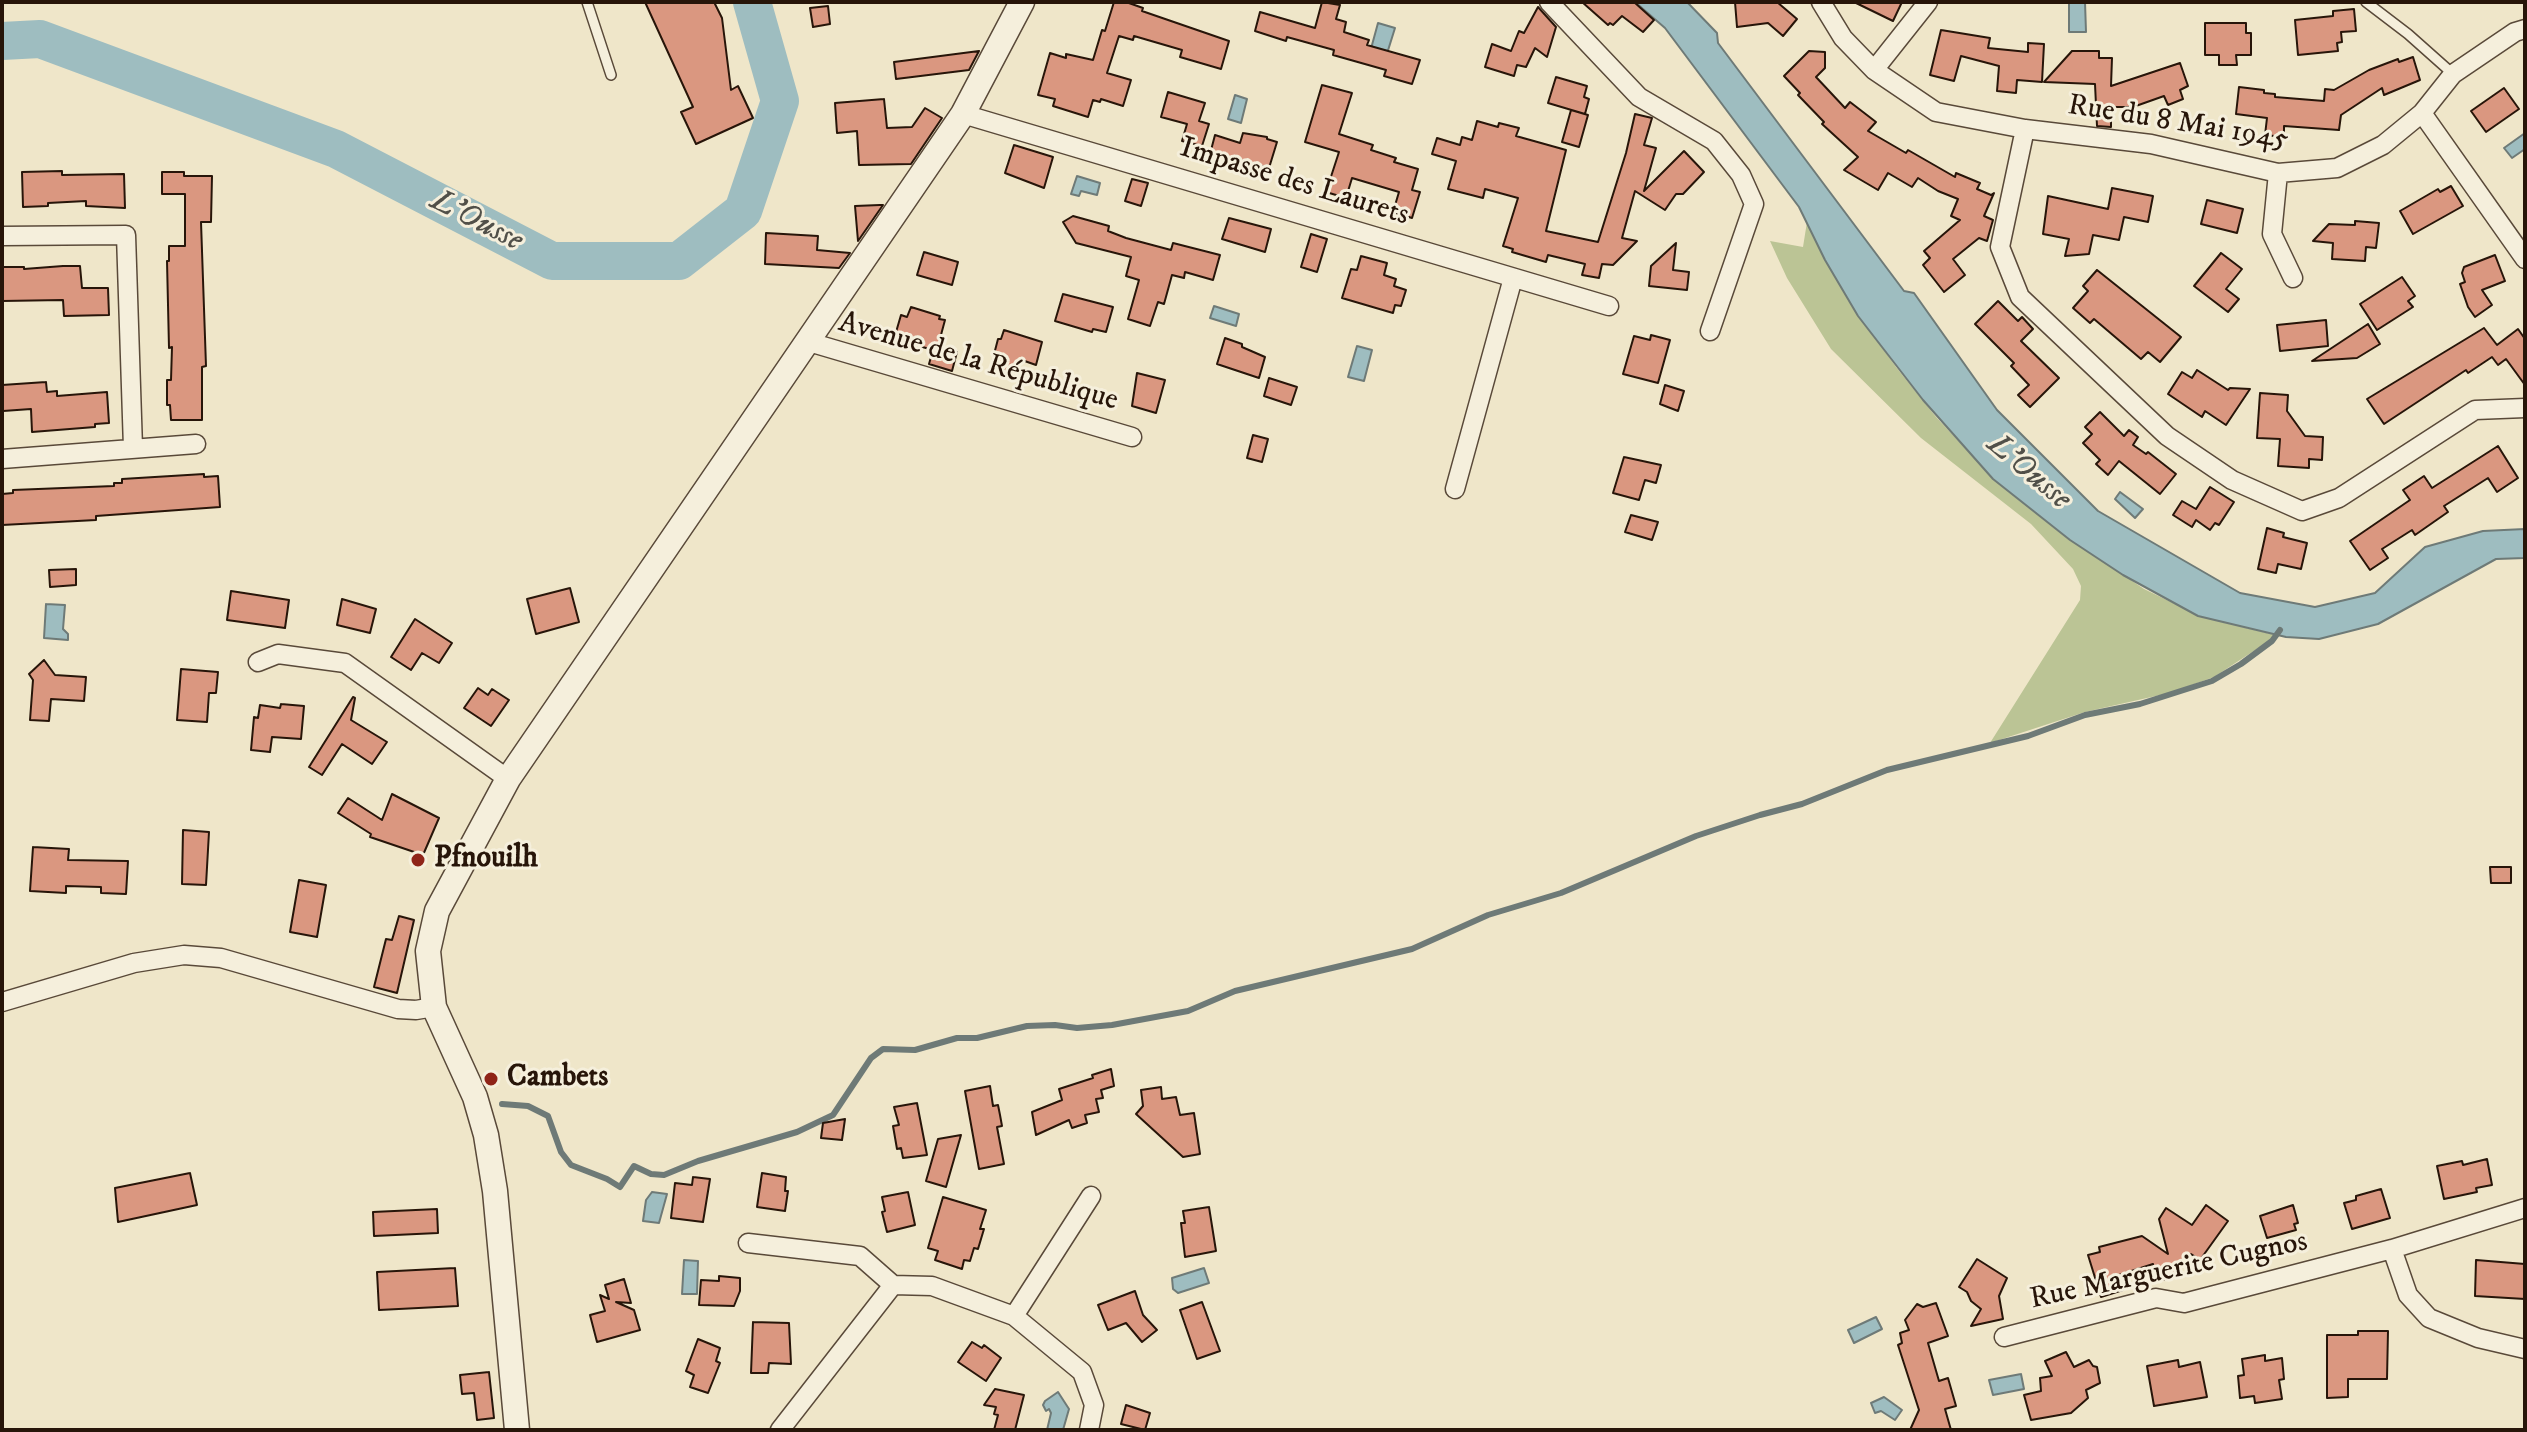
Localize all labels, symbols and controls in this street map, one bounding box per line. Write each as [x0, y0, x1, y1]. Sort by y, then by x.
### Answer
street label: Rue du 8 Mai 1945 [2065, 89, 2291, 159]
street label: Impasse des Laurets [1175, 131, 1413, 235]
water label: L'Ousse [424, 183, 528, 261]
street label: Avenue de la République [834, 306, 1122, 420]
water label: L'Ousse [1978, 427, 2078, 519]
place label: Pfnouilh [434, 842, 538, 878]
marker: Pfnouilh [409, 851, 427, 869]
place label: Cambets [507, 1061, 608, 1097]
marker: Cambets [482, 1070, 500, 1088]
street label: Rue Marguerite Cugnos [2027, 1225, 2311, 1319]

